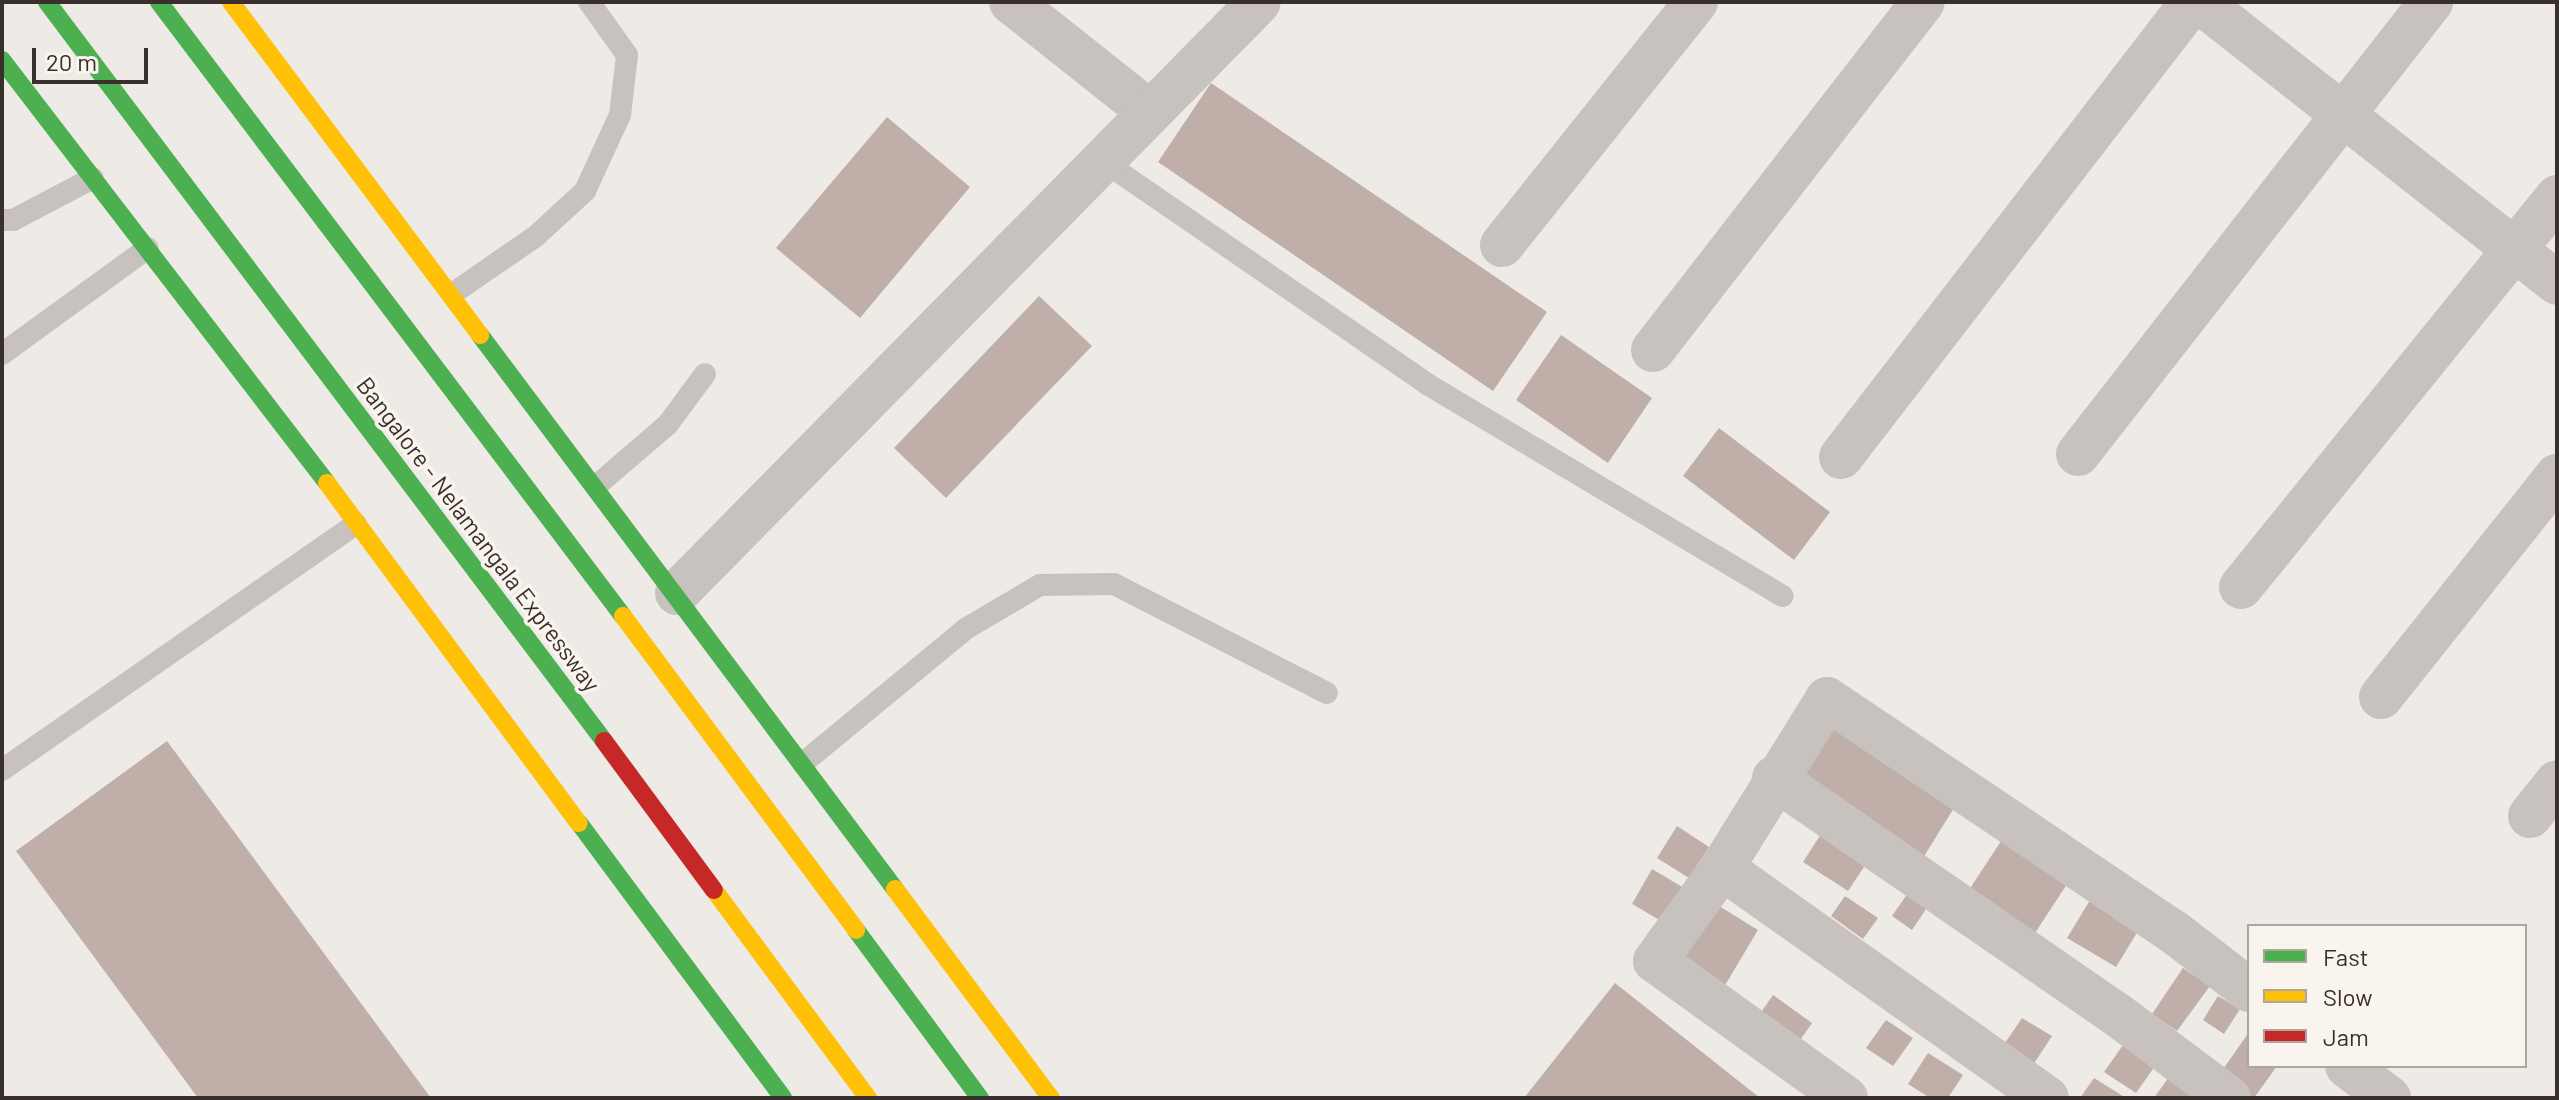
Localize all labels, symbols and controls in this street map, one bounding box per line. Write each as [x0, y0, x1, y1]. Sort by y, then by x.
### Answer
scale bar [36, 32, 152, 82]
text: 20 m [46, 47, 97, 76]
street label: Bangalore - Nelamangala Expressway [351, 371, 607, 697]
legend [2247, 924, 2527, 1068]
text: Fast [2323, 942, 2368, 971]
text: Slow [2323, 982, 2372, 1011]
text: Jam [2323, 1022, 2369, 1051]

